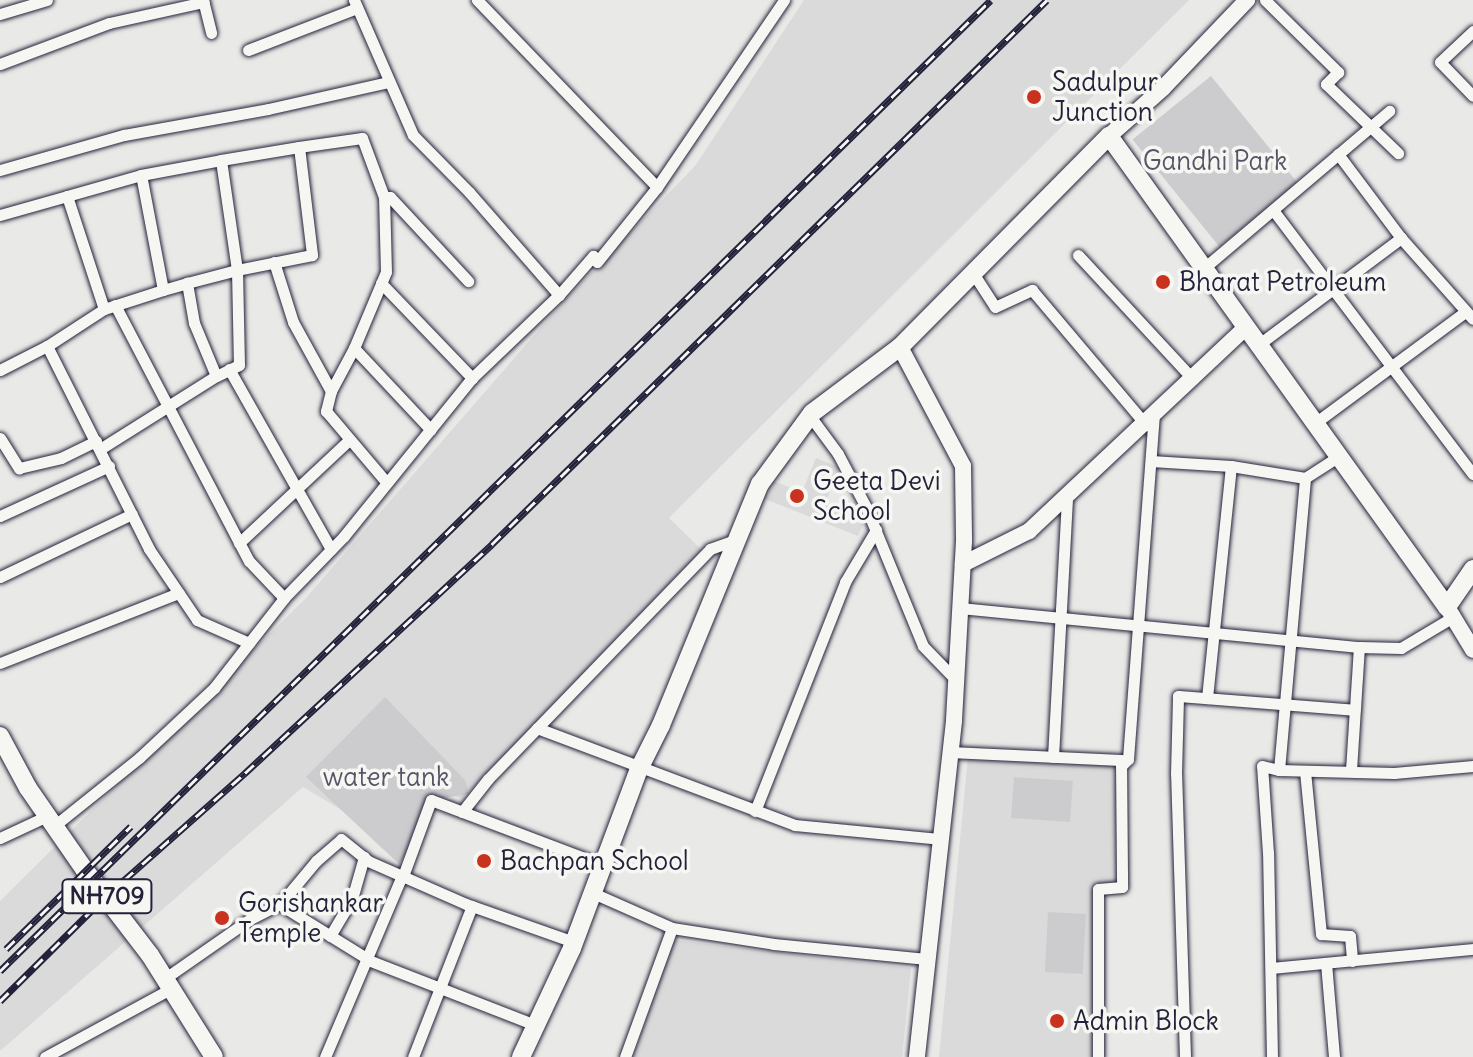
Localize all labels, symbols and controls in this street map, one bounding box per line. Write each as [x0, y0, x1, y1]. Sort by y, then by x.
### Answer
place label: Sadulpur Junction [1052, 66, 1158, 128]
marker: Sadulpur Junction [1023, 86, 1045, 108]
park label: Gandhi Park [1143, 145, 1287, 177]
place label: Bharat Petroleum [1179, 266, 1386, 298]
marker: Bharat Petroleum [1154, 273, 1172, 291]
place label: Geeta Devi School [813, 465, 940, 526]
marker: Geeta Devi School [788, 487, 806, 505]
park label: water tank [323, 761, 449, 793]
place label: Bachpan School [500, 845, 689, 877]
marker: Bachpan School [475, 852, 493, 870]
road number: NH709 [61, 876, 153, 916]
place label: Gorishankar Temple [238, 887, 383, 948]
marker: Gorishankar Temple [213, 909, 231, 927]
place label: Admin Block [1073, 1005, 1219, 1037]
marker: Admin Block [1048, 1012, 1066, 1030]

